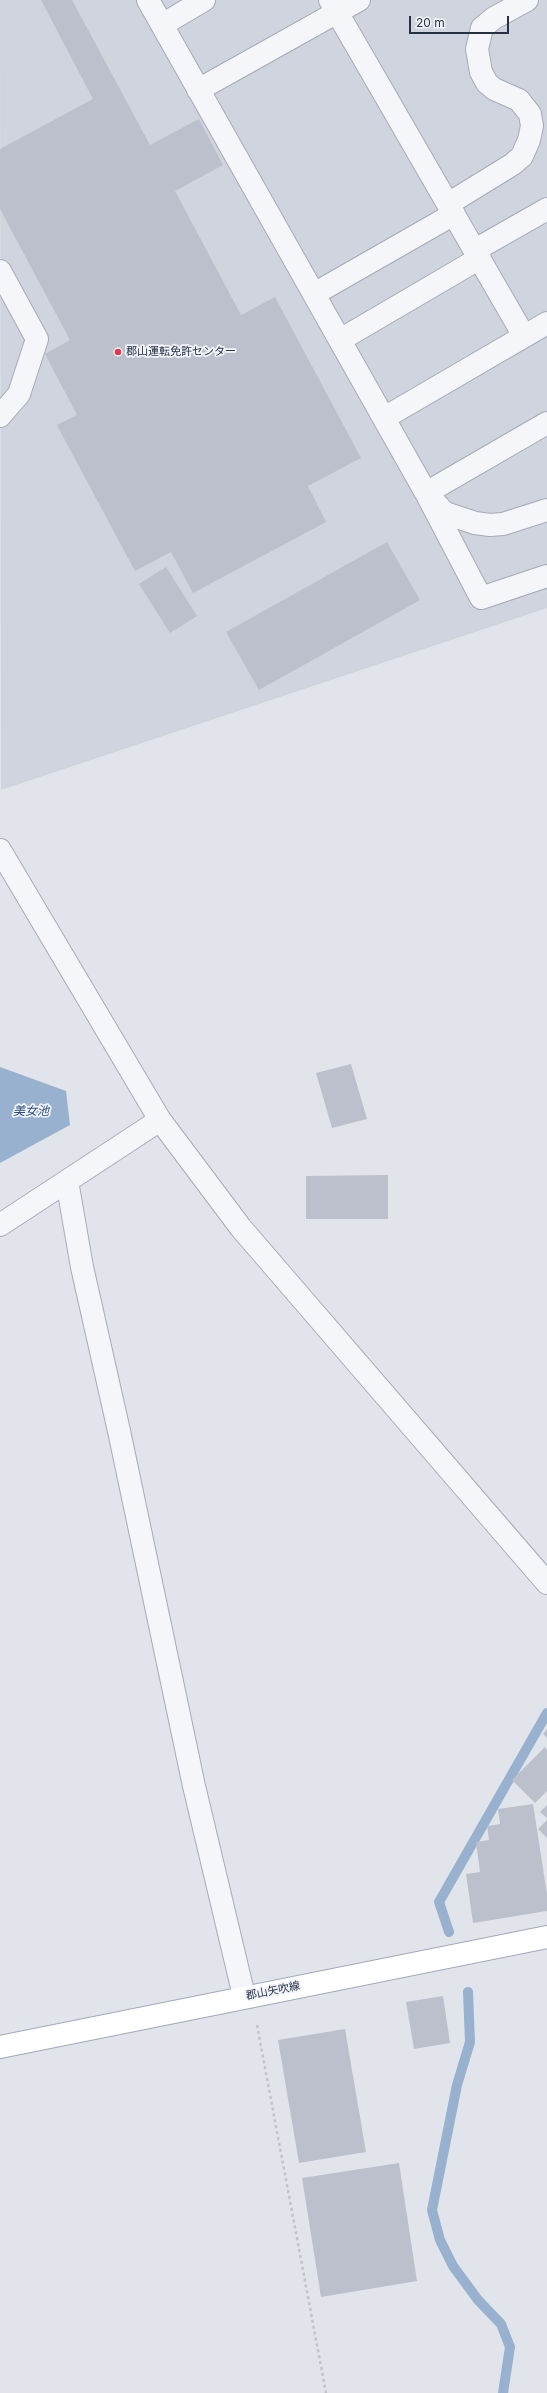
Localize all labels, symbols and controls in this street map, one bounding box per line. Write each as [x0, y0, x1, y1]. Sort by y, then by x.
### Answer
scale bar [411, 8, 511, 34]
text: 20 m [416, 15, 445, 30]
place label: 郡山運転免許センター [126, 345, 236, 359]
marker: 郡山運転免許センター [113, 347, 123, 357]
water label: 美女池 [13, 1104, 49, 1118]
street label: 郡山矢吹線 [245, 1979, 301, 2003]

